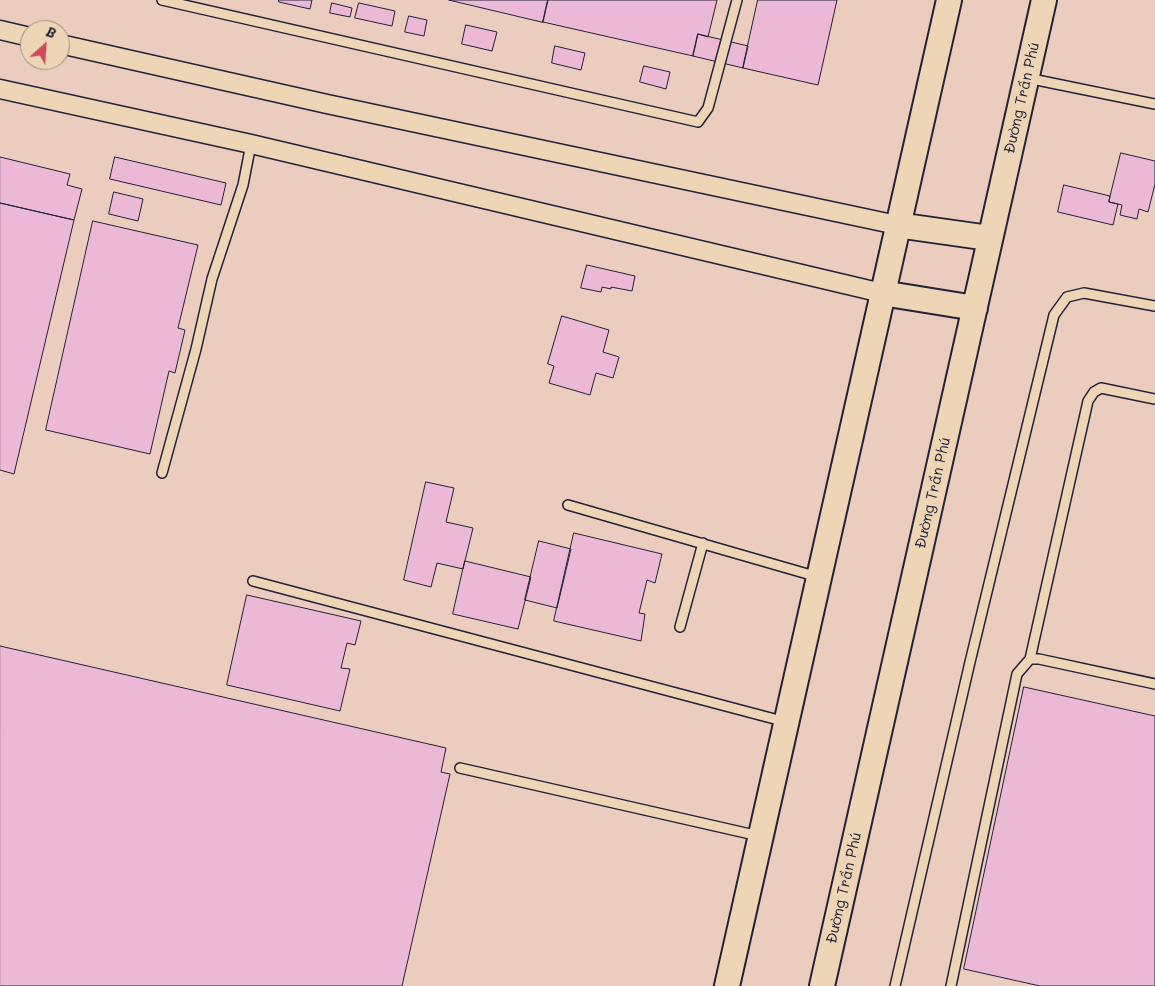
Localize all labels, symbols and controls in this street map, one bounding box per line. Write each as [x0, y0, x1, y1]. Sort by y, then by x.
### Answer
north arrow [20, 20, 70, 70]
text: B [43, 21, 60, 43]
street label: Đường Trần Phú [1000, 40, 1044, 156]
street label: Đường Trần Phú [911, 435, 955, 551]
street label: Đường Trần Phú [822, 830, 866, 946]

